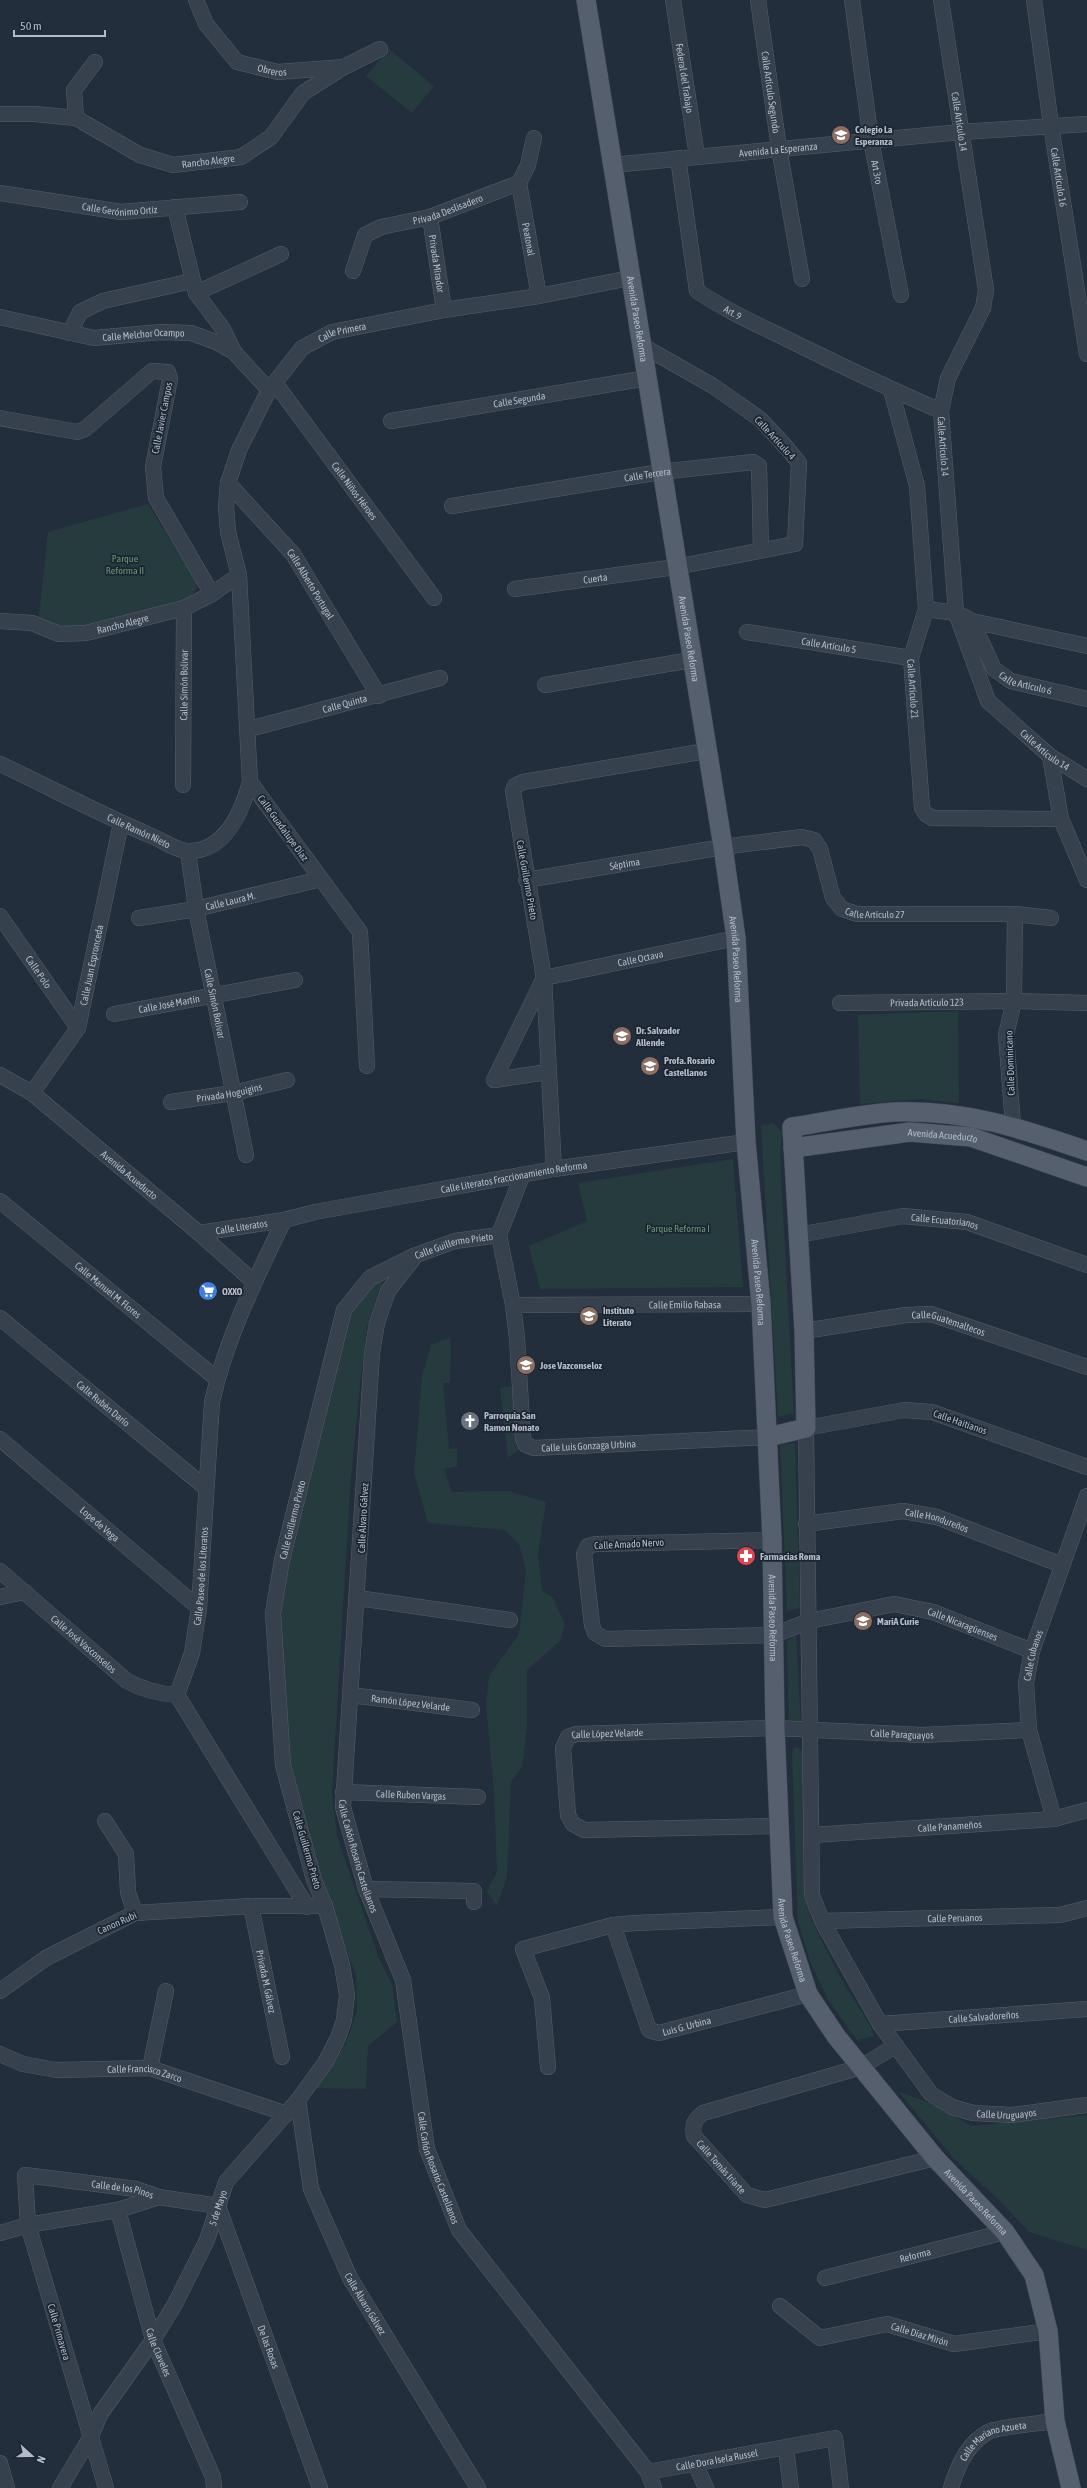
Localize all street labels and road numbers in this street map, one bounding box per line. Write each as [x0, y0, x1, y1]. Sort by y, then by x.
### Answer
street label: Federal del Trabajo [674, 43, 696, 114]
street label: Calle Artículo Segundo [760, 50, 782, 134]
street label: Obreros [256, 62, 287, 78]
street label: Calle Artículo 14 [950, 91, 970, 152]
street label: Avenida La Esperanza [738, 140, 818, 158]
street label: Calle Artículo 16 [1049, 147, 1069, 208]
street label: Rancho Alegre [181, 152, 236, 169]
street label: Art 3ro [869, 159, 885, 185]
street label: Privada Deslisadero [412, 192, 484, 226]
street label: Calle Gerónimo Ortiz [81, 200, 158, 218]
street label: Peatonal [521, 222, 537, 257]
street label: Privada Mirador [427, 234, 447, 294]
street label: Avenida Paseo Reforma [625, 275, 650, 363]
street label: Art. 9 [722, 303, 744, 322]
street label: Calle Primera [316, 320, 367, 344]
street label: Calle Melchor Ocampo [102, 326, 185, 343]
street label: Calle Javier Campos [150, 381, 174, 455]
street label: Calle Segunda [492, 390, 546, 409]
street label: Calle Artículo 4 [752, 414, 798, 462]
street label: Calle Artículo 14 [936, 416, 951, 477]
street label: Calle Niños Héroes [330, 460, 380, 522]
street label: Calle Tercera [623, 465, 672, 483]
street label: Calle Alberto Portugal [285, 546, 337, 621]
street label: Cuerta [582, 571, 608, 585]
street label: Avenida Paseo Reforma [677, 595, 702, 683]
street label: Rancho Alegre [96, 612, 150, 636]
street label: Calle Artículo 5 [801, 635, 857, 655]
street label: Calle Simón Bolivar [178, 648, 189, 721]
street label: Calle Artículo 21 [906, 659, 921, 719]
street label: Calle Artículo 6 [997, 669, 1053, 696]
street label: Calle Quinta [321, 692, 368, 715]
street label: Calle Artículo 14 [1018, 727, 1072, 773]
street label: Calle Guadalupe Díaz [255, 793, 311, 863]
street label: Calle Ramón Nieto [106, 811, 173, 850]
street label: Calle Guillermo Prieto [515, 839, 539, 921]
street label: Séptima [609, 855, 641, 871]
street label: Calle Laura M. [204, 889, 257, 912]
street label: Calle Artículo 27 [844, 905, 905, 920]
street label: Avenida Paseo Reforma [727, 915, 745, 1003]
street label: Calle Juan Espronceda [77, 923, 105, 1006]
street label: Calle Octava [617, 948, 664, 968]
street label: Calle Polo [24, 953, 54, 990]
street label: Calle Simón Bolivar [203, 968, 228, 1040]
street label: Calle José Martín [138, 993, 201, 1015]
street label: Privada Artículo 123 [890, 996, 964, 1008]
street label: Calle Dominicano [1003, 1030, 1017, 1096]
street label: Privada Hoguigins [196, 1081, 264, 1104]
street label: Avenida Acueducto [907, 1126, 979, 1145]
street label: Avenida Acueducto [99, 1148, 160, 1202]
street label: Calle Literatos Fraccionamiento Reforma [440, 1159, 588, 1195]
street label: Calle Ecuatorianos [911, 1211, 981, 1231]
street label: Calle Literatos [215, 1217, 269, 1236]
street label: Calle Guillermo Prieto [413, 1230, 494, 1261]
street label: Avenida Paseo Reforma [750, 1239, 768, 1326]
street label: Calle Manuel M. Flores [73, 1259, 144, 1320]
street label: Calle Emilio Rabasa [649, 1299, 722, 1310]
street label: Calle Guatemaltecos [911, 1309, 987, 1338]
street label: Calle Rubén Darío [74, 1378, 132, 1429]
street label: Calle Haitianos [932, 1408, 989, 1436]
street label: Calle Luis Gonzaga Urbina [541, 1438, 637, 1453]
street label: Calle Guillermo Prieto [277, 1479, 307, 1560]
street label: Calle Álvaro Gálvez [356, 1482, 370, 1553]
street label: Lope de Vega [78, 1504, 122, 1544]
street label: Calle Hondureños [904, 1506, 971, 1534]
street label: Calle Paseo de los Literatos [191, 1526, 210, 1626]
street label: Calle Amado Nervo [594, 1537, 665, 1551]
street label: Avenida Paseo Reforma [767, 1574, 779, 1662]
street label: Calle Nicaragüenses [927, 1606, 1000, 1643]
street label: Calle José Vasconselos [49, 1612, 119, 1675]
street label: Calle Cubanos [1021, 1628, 1045, 1682]
street label: Ramón López Velarde [370, 1692, 451, 1713]
street label: Calle López Velarde [570, 1726, 644, 1741]
street label: Calle Paraguayos [870, 1727, 934, 1741]
street label: Calle Ruben Vargas [376, 1788, 447, 1801]
street label: Calle Cañón Rosario Castellanos [337, 1799, 381, 1915]
street label: Calle Guillermo Prieto [291, 1810, 324, 1891]
street label: Calle Panameños [917, 1818, 982, 1833]
street label: Avenida Paseo Reforma [777, 1898, 809, 1984]
street label: Canon Rubi [96, 1909, 138, 1937]
street label: Calle Peruanos [927, 1911, 983, 1924]
street label: Privada M. Gálvez [255, 1949, 278, 2014]
street label: Calle Salvadoreños [948, 2008, 1020, 2025]
street label: Luis G. Urbina [661, 2014, 712, 2037]
street label: Calle Francisco Zarco [107, 2063, 184, 2084]
street label: Calle Uruguayos [976, 2106, 1038, 2121]
street label: Calle Cañón Rosario Castellanos [416, 2111, 462, 2226]
street label: Calle Tomás Iriarte [695, 2137, 749, 2196]
street label: Avenida Paseo Reforma [943, 2166, 1010, 2237]
street label: Calle de los Pinos [91, 2178, 156, 2200]
street label: 5 de Mayo [207, 2188, 229, 2227]
street label: Reforma [898, 2246, 932, 2264]
street label: Calle Álvaro Gálvez [343, 2271, 389, 2337]
street label: Calle Primavera [46, 2302, 72, 2362]
street label: Calle Díaz Mirón [890, 2320, 950, 2348]
street label: De las Rosas [256, 2324, 282, 2370]
street label: Calle Claveles [144, 2327, 174, 2378]
street label: Calle Mariano Azueta [957, 2419, 1027, 2463]
street label: Calle Dora Isela Russel [675, 2447, 759, 2472]

